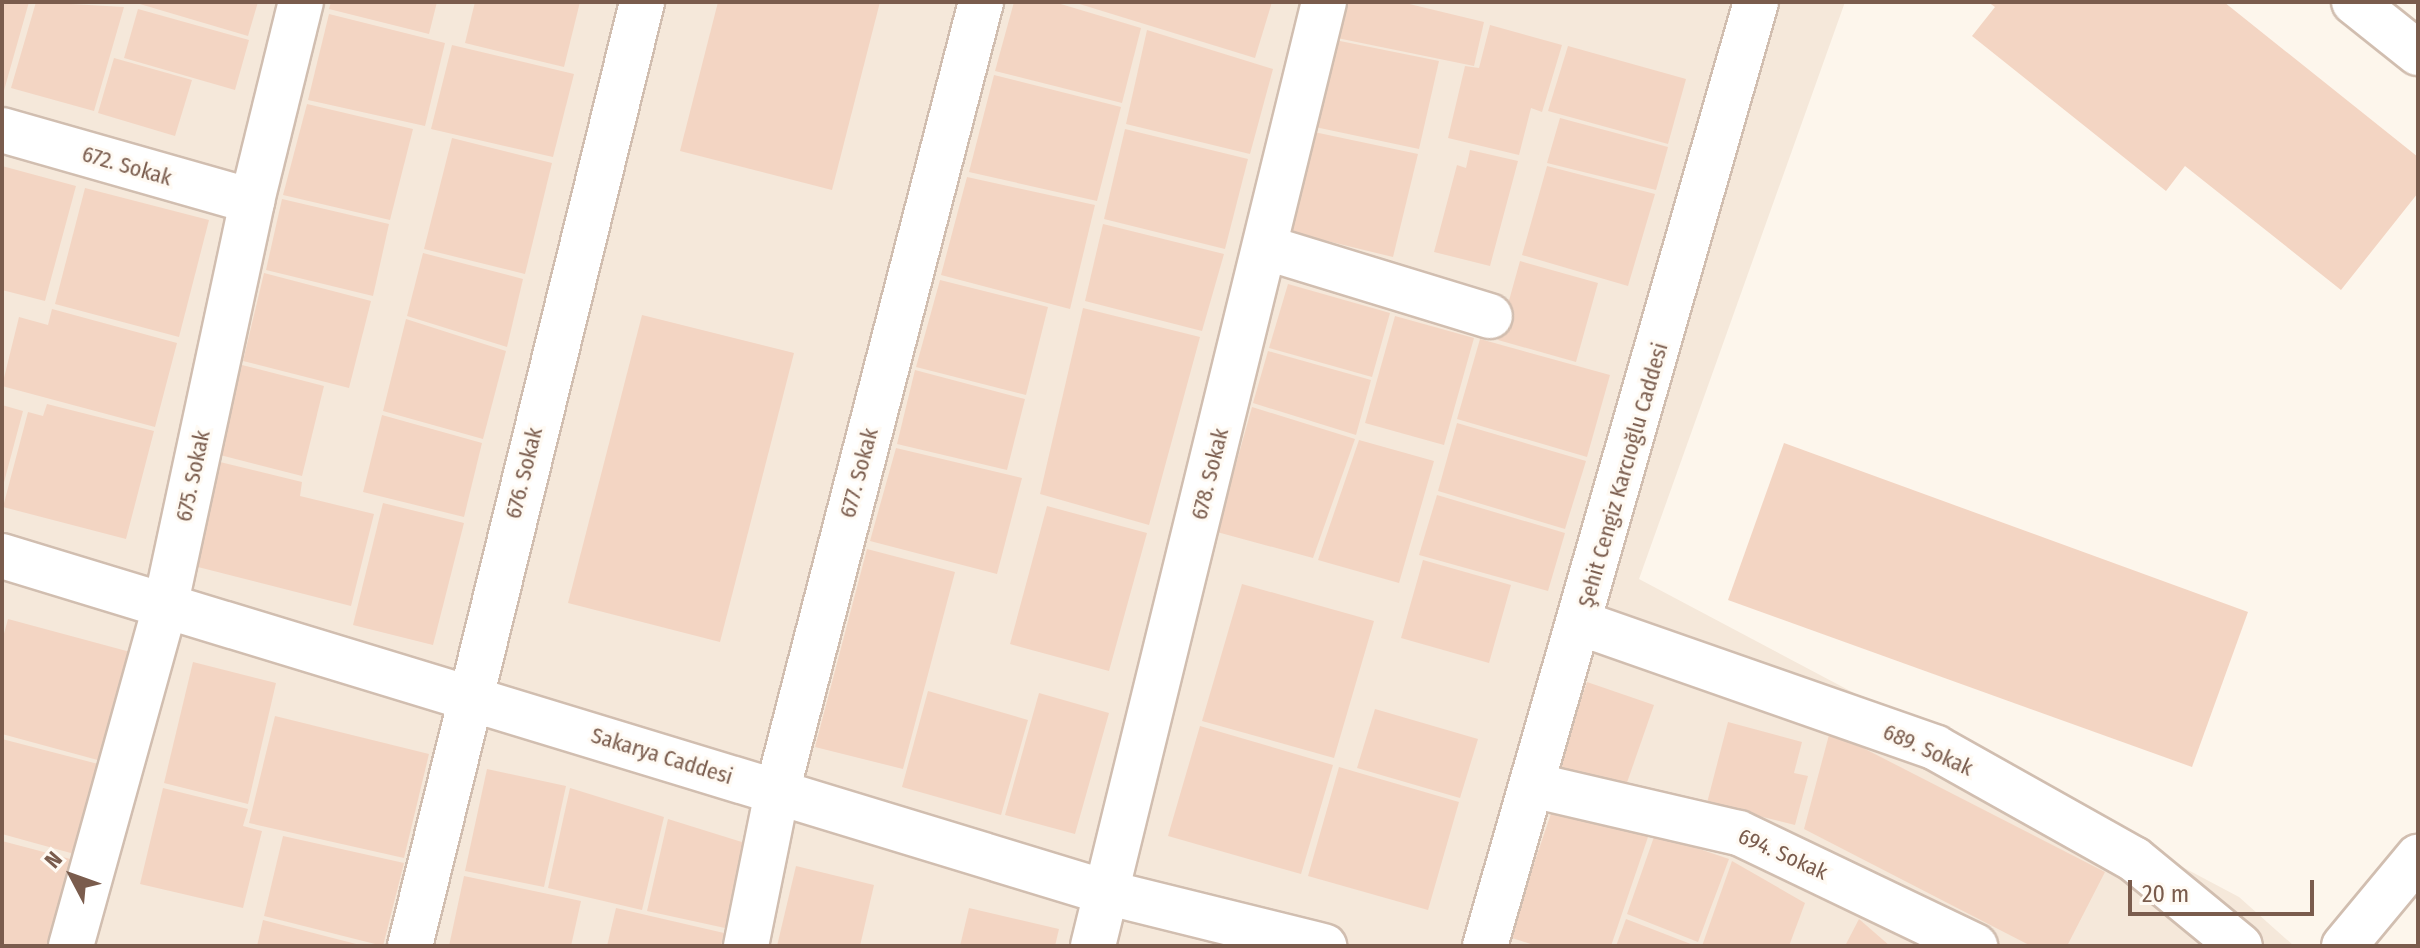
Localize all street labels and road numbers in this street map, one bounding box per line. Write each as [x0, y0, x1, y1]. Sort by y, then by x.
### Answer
street label: 672. Sokak [79, 141, 175, 191]
street label: Şehit Cengiz Karcıoğlu Caddesi [1573, 340, 1673, 610]
street label: 676. Sokak [500, 425, 548, 521]
street label: 677. Sokak [834, 425, 884, 521]
street label: 678. Sokak [1186, 426, 1234, 522]
street label: 675. Sokak [170, 428, 216, 524]
street label: 689. Sokak [1879, 719, 1977, 781]
street label: Sakarya Caddesi [588, 722, 736, 790]
street label: 694. Sokak [1734, 823, 1832, 885]

